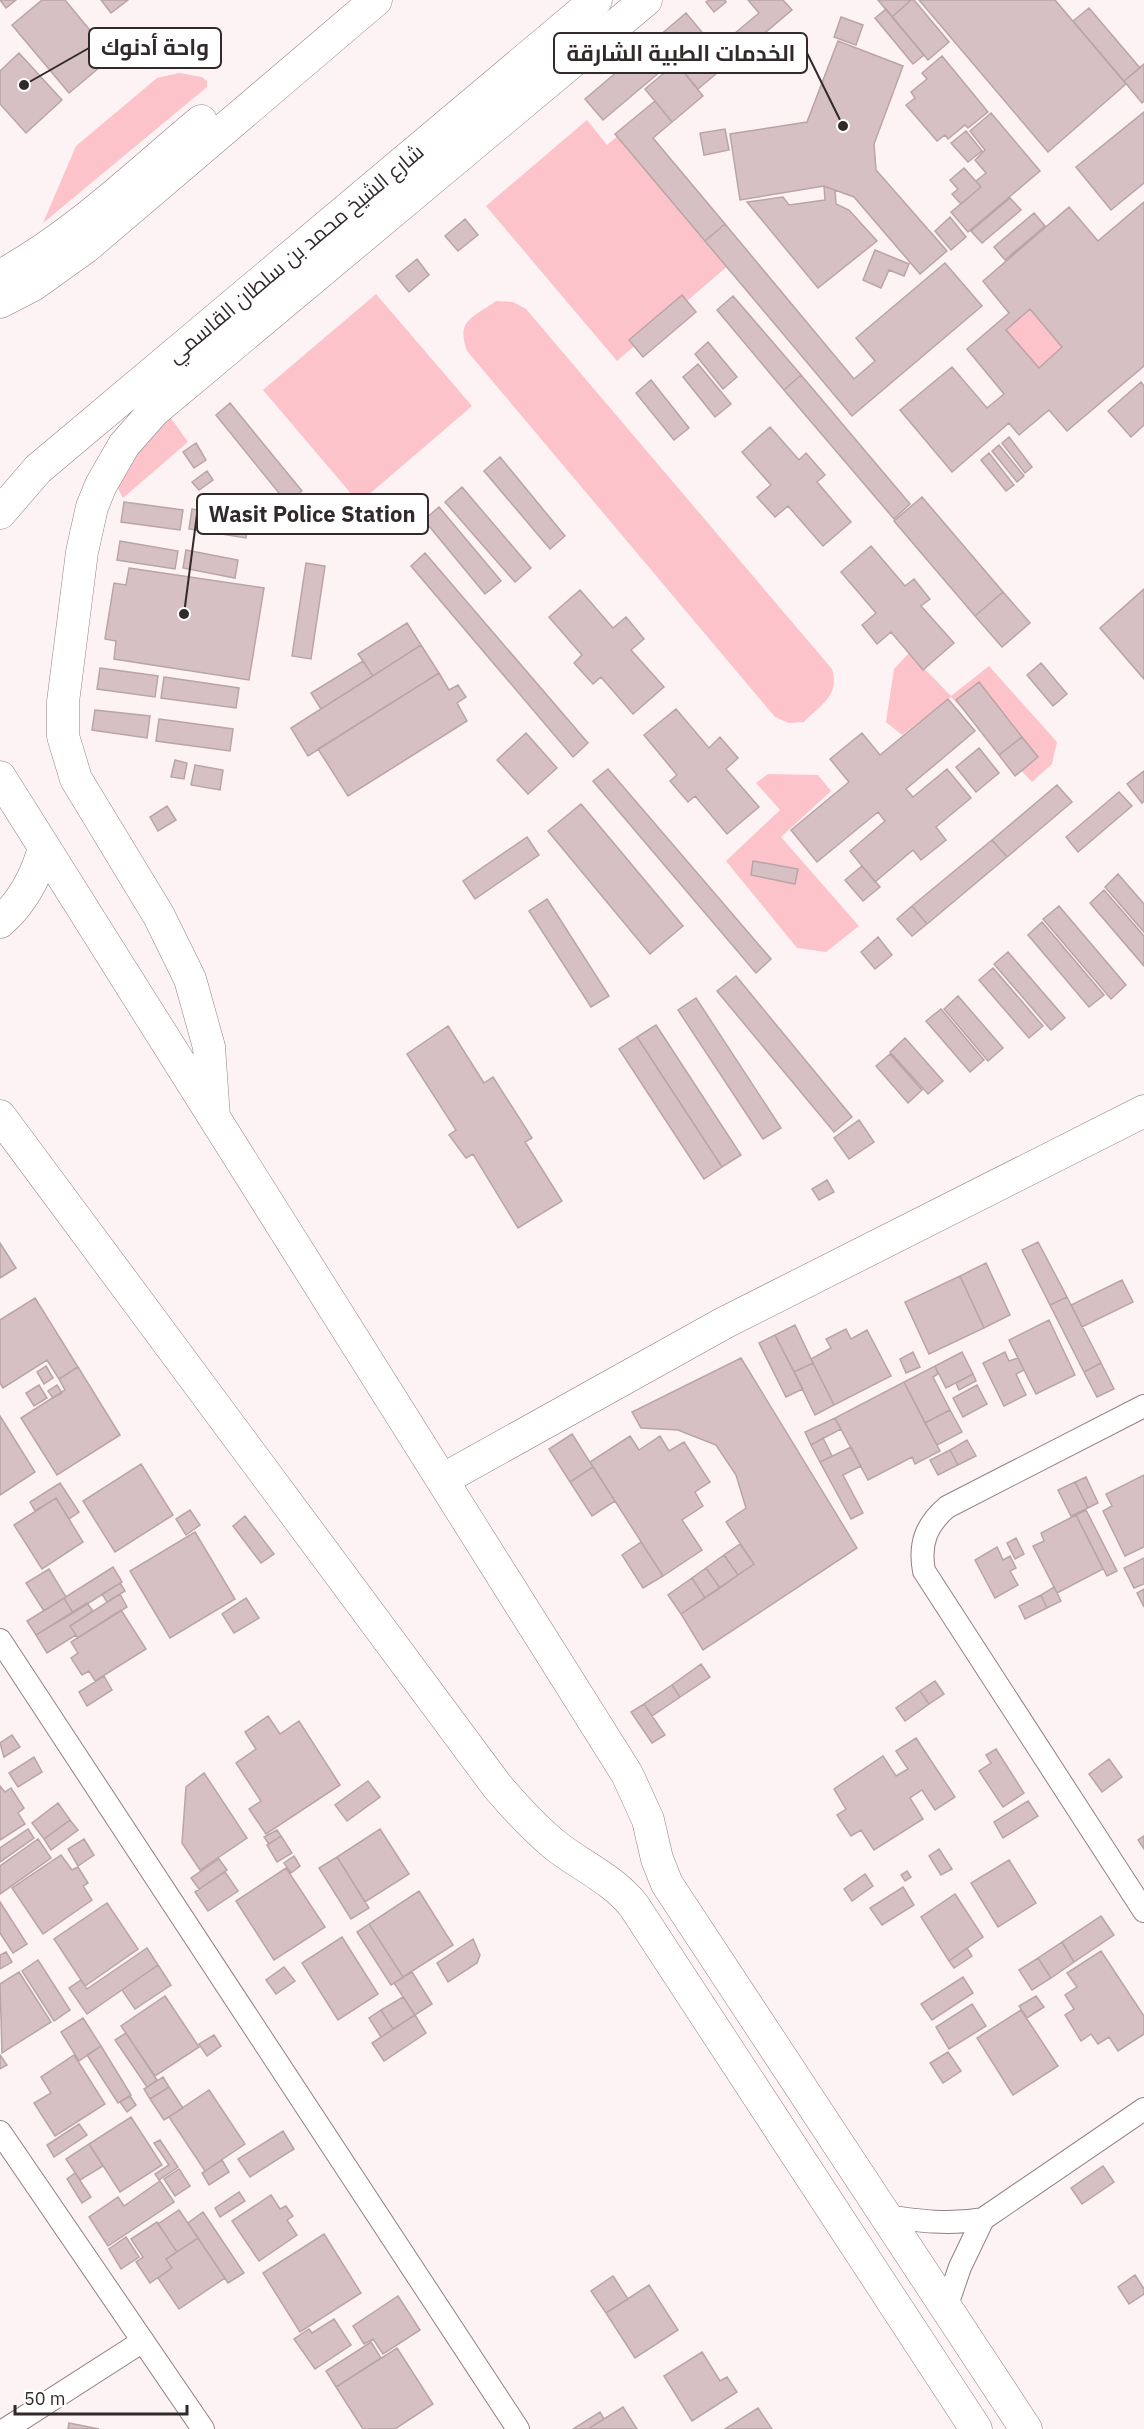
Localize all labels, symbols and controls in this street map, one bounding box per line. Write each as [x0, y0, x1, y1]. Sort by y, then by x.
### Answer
callout: واحة أدنوك [89, 28, 221, 68]
text: واحة أدنوك [101, 32, 209, 61]
callout: الخدمات الطبية الشارقة [554, 33, 807, 73]
text: الخدمات الطبية الشارقة [567, 38, 796, 67]
street label: شارع الشيخ محمد بن سلطان القاسمي [161, 137, 431, 371]
callout: Wasit Police Station [197, 494, 428, 534]
text: Wasit Police Station [208, 499, 416, 528]
scale bar [15, 2378, 188, 2416]
text: 50 m [24, 2387, 66, 2410]

